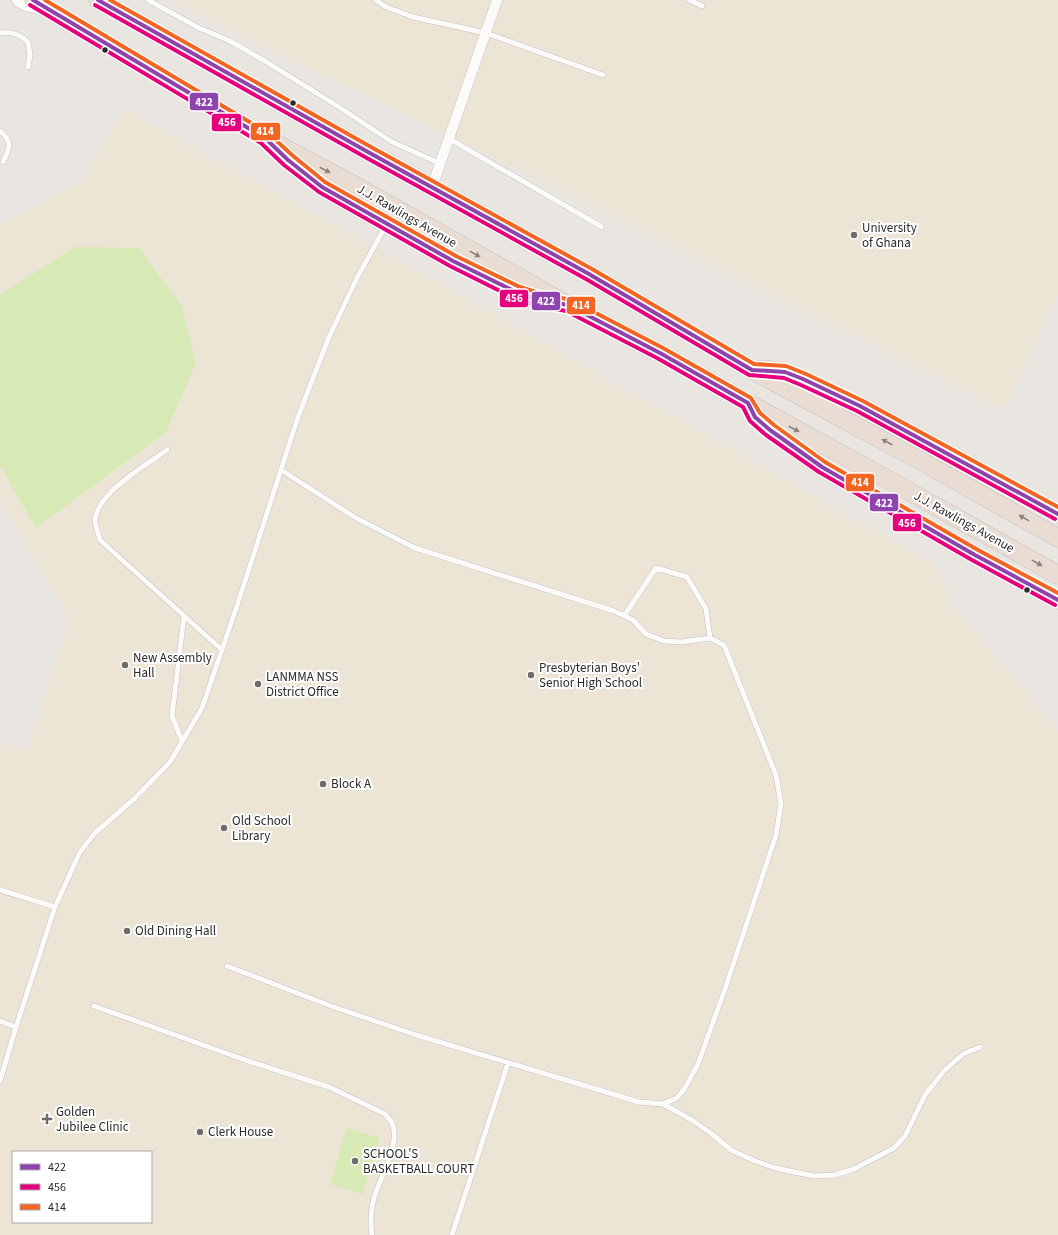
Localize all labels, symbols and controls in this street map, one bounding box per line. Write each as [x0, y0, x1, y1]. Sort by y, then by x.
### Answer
unlabelled marker [100, 45, 110, 55]
line badge: 422 [189, 92, 219, 111]
text: 422 [195, 95, 213, 110]
unlabelled marker [288, 98, 298, 108]
line badge: 456 [211, 113, 242, 132]
text: 456 [218, 115, 236, 130]
line badge: 414 [250, 122, 281, 141]
text: 414 [256, 124, 274, 139]
one-way arrow [319, 167, 330, 173]
street label: J.J. Rawlings Avenue [354, 180, 460, 252]
place label: University of Ghana [862, 219, 917, 252]
marker: University of Ghana [849, 230, 859, 240]
one-way arrow [469, 250, 481, 257]
line badge: 456 [499, 289, 529, 308]
text: 456 [505, 291, 523, 306]
line badge: 422 [531, 291, 561, 311]
text: 422 [537, 294, 555, 309]
line badge: 414 [566, 296, 596, 315]
text: 414 [572, 298, 590, 313]
one-way arrow [789, 425, 800, 432]
one-way arrow [881, 439, 892, 446]
line badge: 414 [845, 473, 875, 492]
text: 414 [851, 475, 869, 490]
street label: J.J. Rawlings Avenue [910, 487, 1018, 557]
line badge: 422 [869, 493, 899, 512]
text: 422 [875, 496, 893, 511]
line badge: 456 [892, 513, 922, 532]
one-way arrow [1018, 515, 1030, 522]
text: 456 [898, 516, 916, 531]
one-way arrow [1031, 559, 1043, 566]
unlabelled marker [1022, 585, 1032, 595]
place label: New Assembly Hall [133, 649, 212, 682]
place label: Presbyterian Boys' Senior High School [539, 659, 642, 692]
marker: New Assembly Hall [120, 660, 130, 670]
place label: LANMMA NSS District Office [266, 668, 339, 701]
marker: Presbyterian Boys' Senior High School [526, 670, 536, 680]
marker: LANMMA NSS District Office [253, 679, 263, 689]
place label: Block A [331, 775, 372, 793]
marker: Block A [318, 779, 328, 789]
place label: Old School Library [232, 812, 291, 845]
marker: Old School Library [219, 823, 229, 833]
place label: Old Dining Hall [135, 922, 216, 940]
marker: Old Dining Hall [122, 926, 132, 936]
place label: Golden Jubilee Clinic [56, 1103, 129, 1136]
marker: Golden Jubilee Clinic [41, 1113, 53, 1125]
place label: Clerk House [208, 1123, 273, 1141]
marker: Clerk House [195, 1127, 205, 1137]
place label: SCHOOL'S BASKETBALL COURT [363, 1145, 474, 1178]
legend [12, 1151, 152, 1223]
marker: SCHOOL'S BASKETBALL COURT [350, 1156, 360, 1166]
text: 422 [48, 1159, 66, 1176]
text: 456 [48, 1179, 66, 1196]
text: 414 [48, 1199, 66, 1216]

